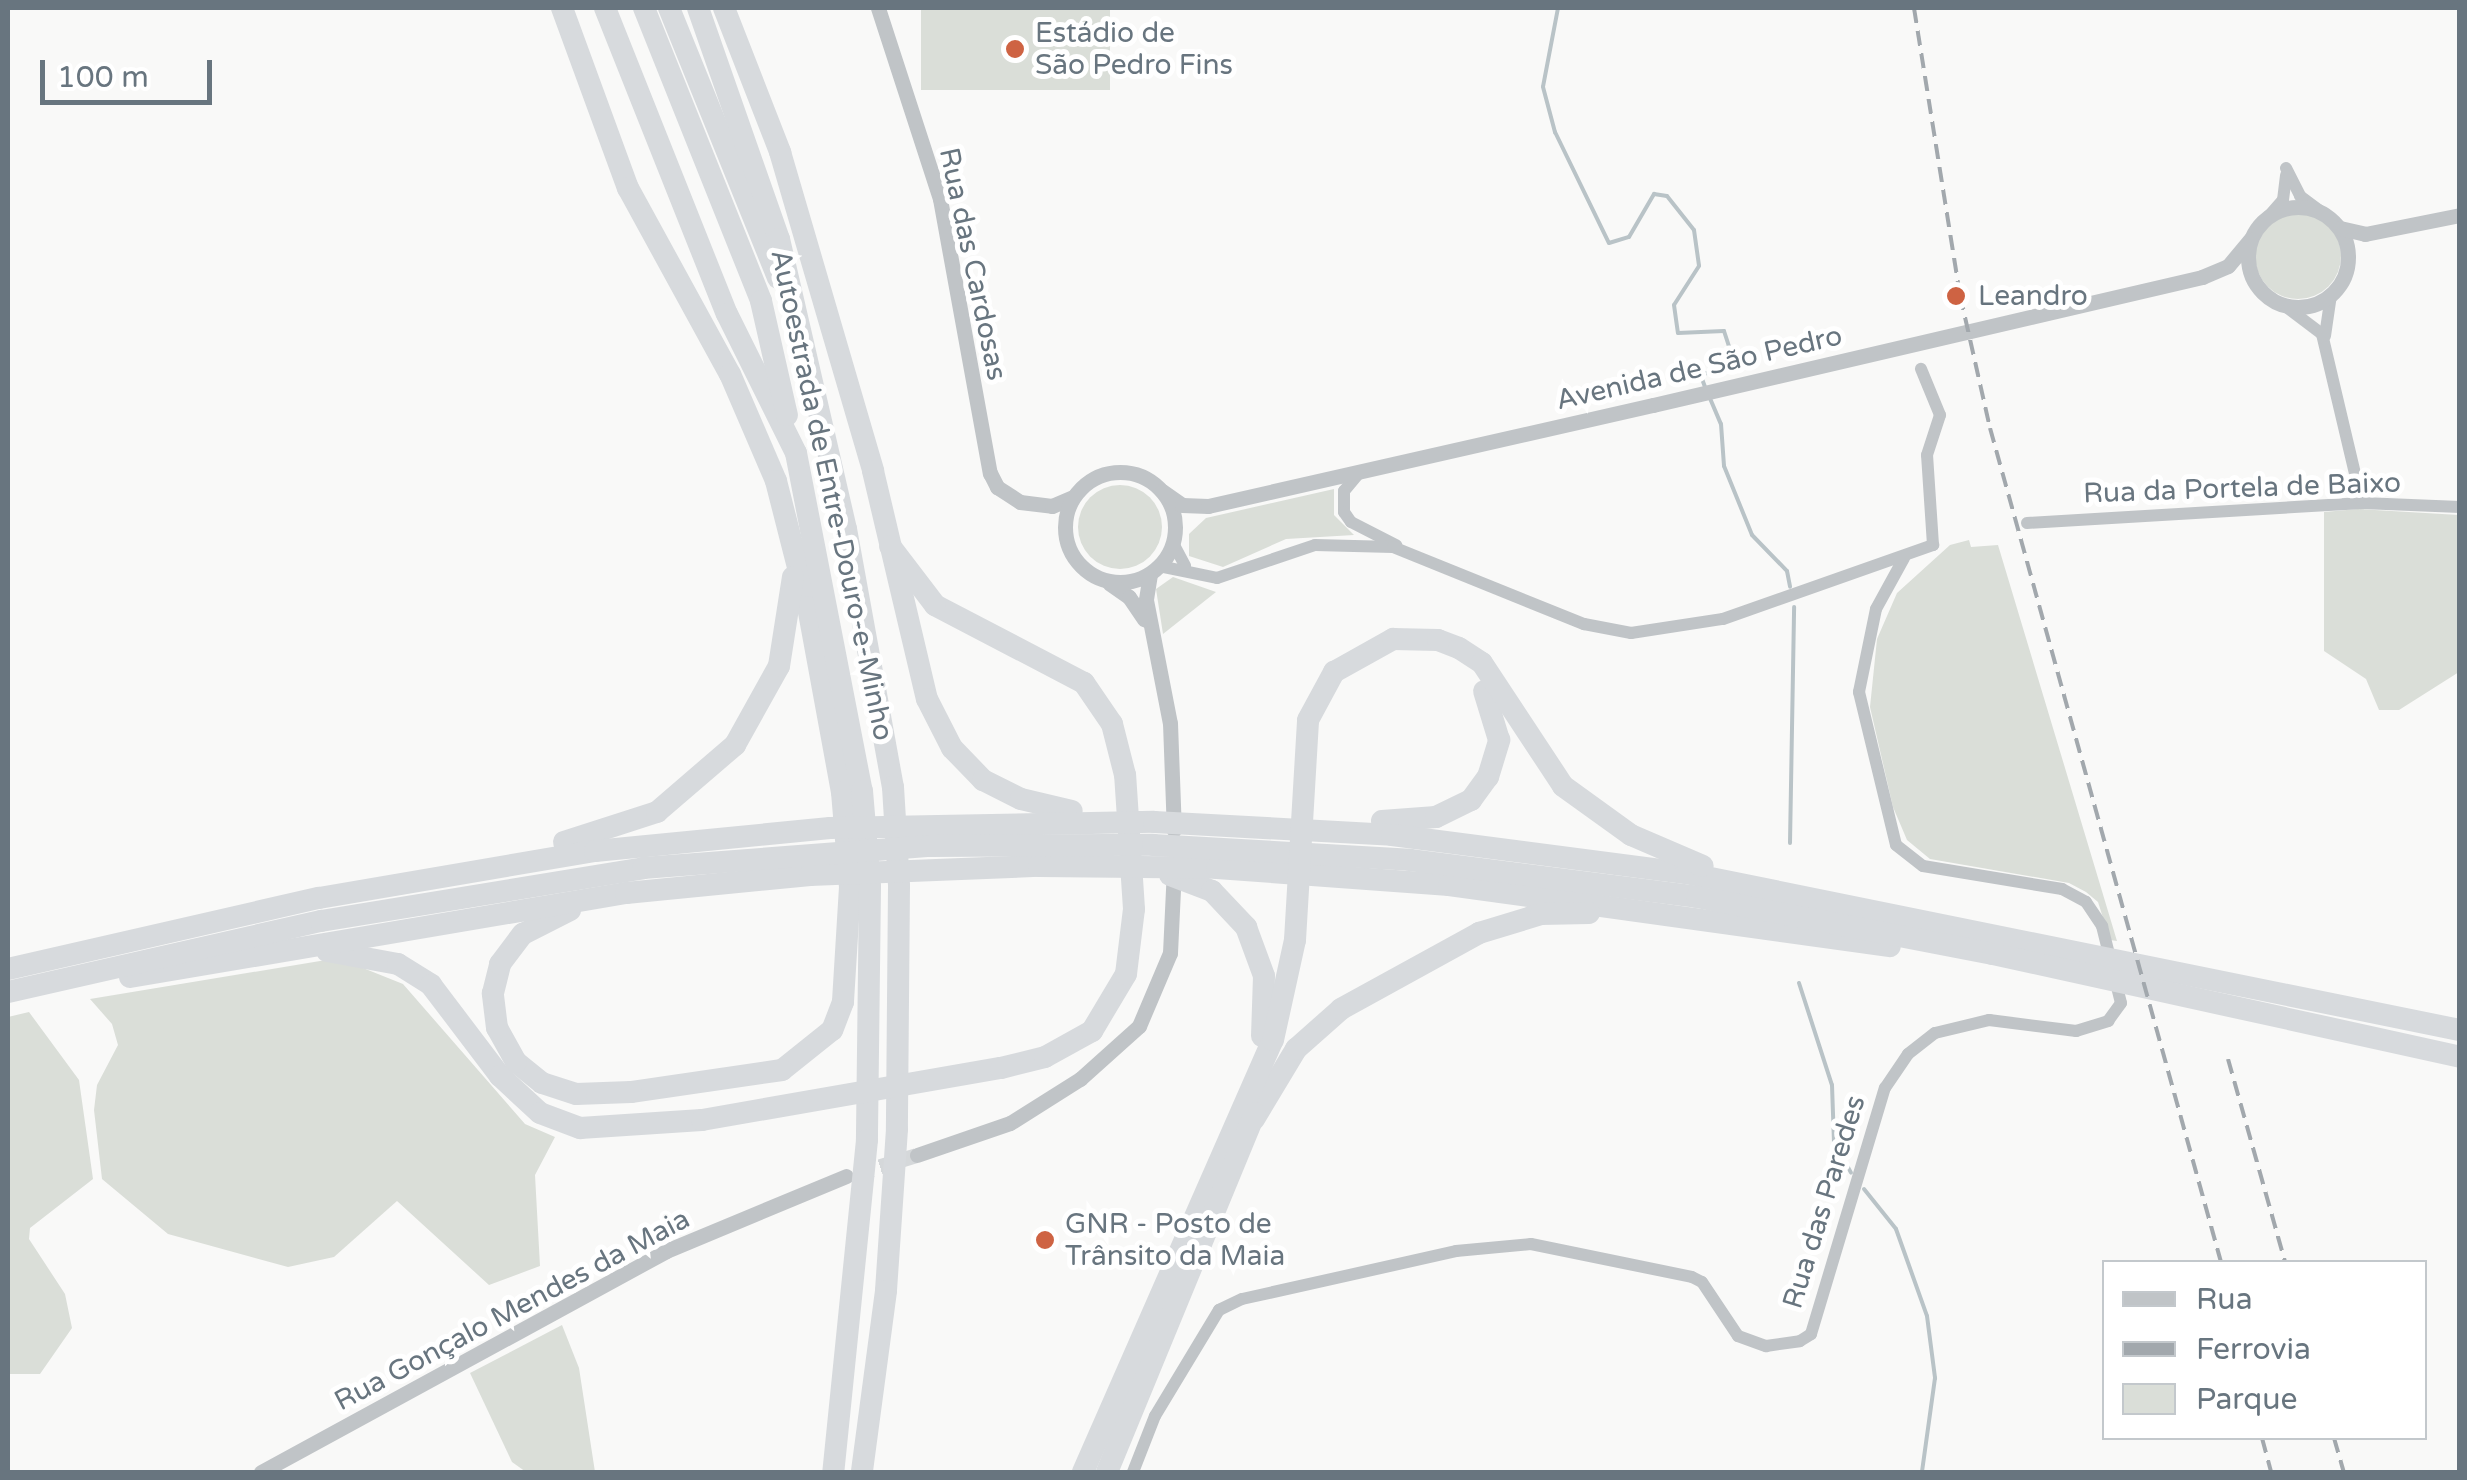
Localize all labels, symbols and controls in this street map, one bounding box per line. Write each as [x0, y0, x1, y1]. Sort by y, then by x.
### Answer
place label: Estádio de São Pedro Fins [1035, 16, 1233, 82]
marker: Estádio de São Pedro Fins [1004, 38, 1026, 60]
scale bar [45, 40, 218, 102]
text: 100 m [57, 59, 149, 96]
street label: Rua das Cardosas [932, 145, 1014, 383]
street label: Autoestrada de Entre-Douro-e-Minho [763, 246, 901, 744]
place label: Leandro [1978, 279, 2088, 313]
marker: Leandro [1943, 283, 1969, 309]
street label: Avenida de São Pedro [1553, 319, 1845, 417]
street label: Rua da Portela de Baixo [2083, 466, 2401, 510]
street label: Rua das Paredes [1776, 1091, 1872, 1313]
street label: Rua Gonçalo Mendes da Maia [329, 1202, 695, 1418]
place label: GNR - Posto de Trânsito da Maia [1065, 1207, 1285, 1273]
marker: GNR - Posto de Trânsito da Maia [1034, 1229, 1056, 1251]
legend [2102, 1260, 2427, 1440]
text: Rua [2196, 1281, 2253, 1318]
text: Ferrovia [2196, 1331, 2311, 1368]
text: Parque [2196, 1381, 2297, 1418]

